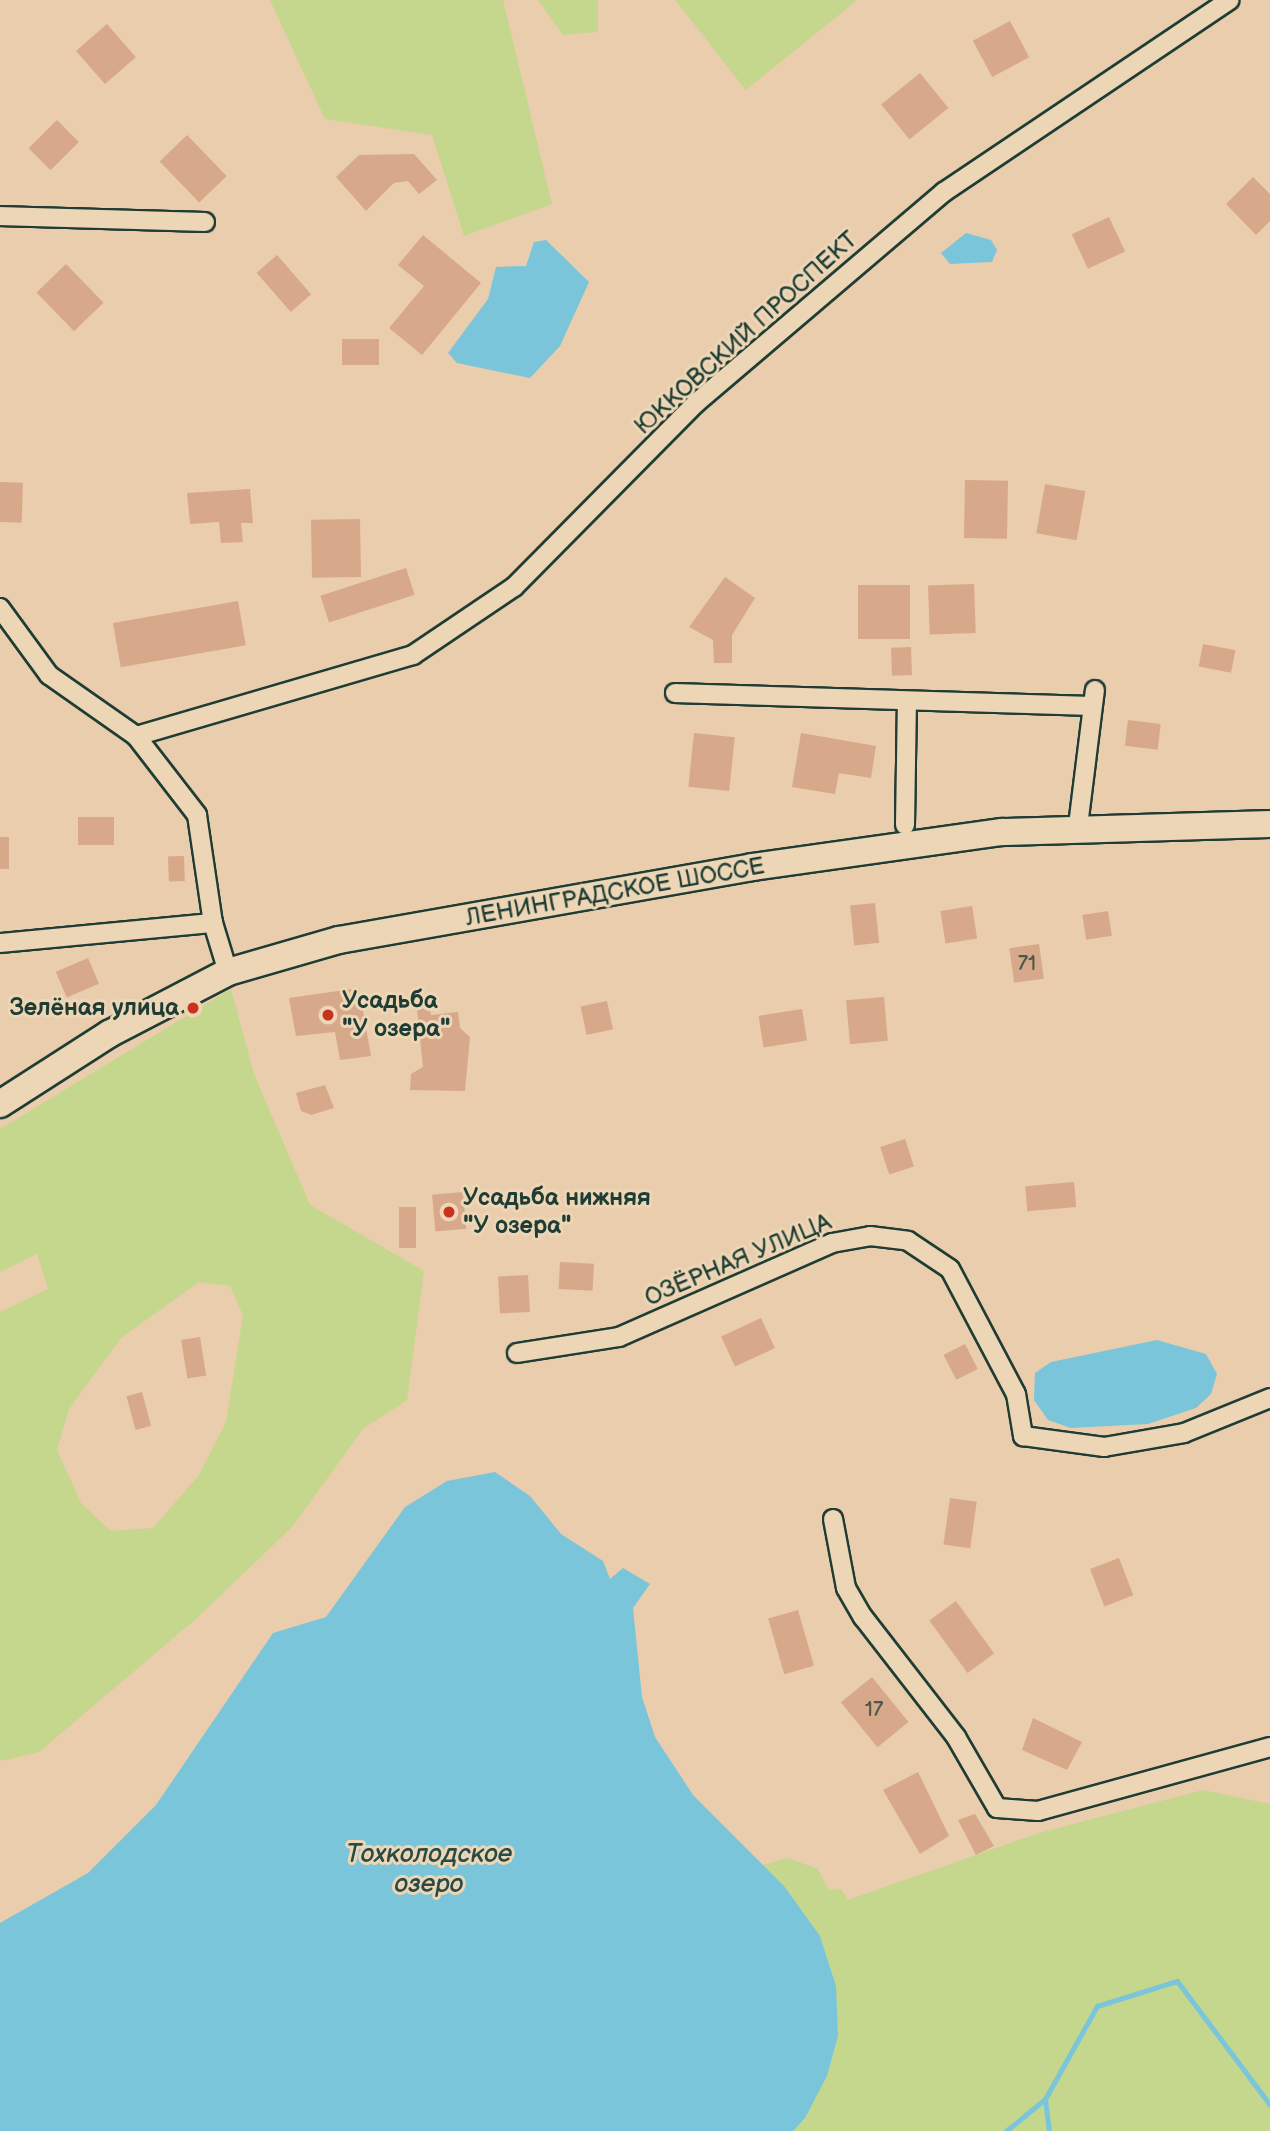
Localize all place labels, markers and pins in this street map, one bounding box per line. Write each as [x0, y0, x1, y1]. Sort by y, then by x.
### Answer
place label: Усадьба "У озера" [342, 987, 451, 1043]
place label: Зелёная улица [9, 994, 179, 1022]
marker: Зелёная улица [185, 1000, 201, 1016]
marker: Усадьба "У озера" [320, 1007, 336, 1023]
place label: Усадьба нижняя "У озера" [463, 1184, 651, 1240]
marker: Усадьба нижняя "У озера" [441, 1204, 457, 1220]

